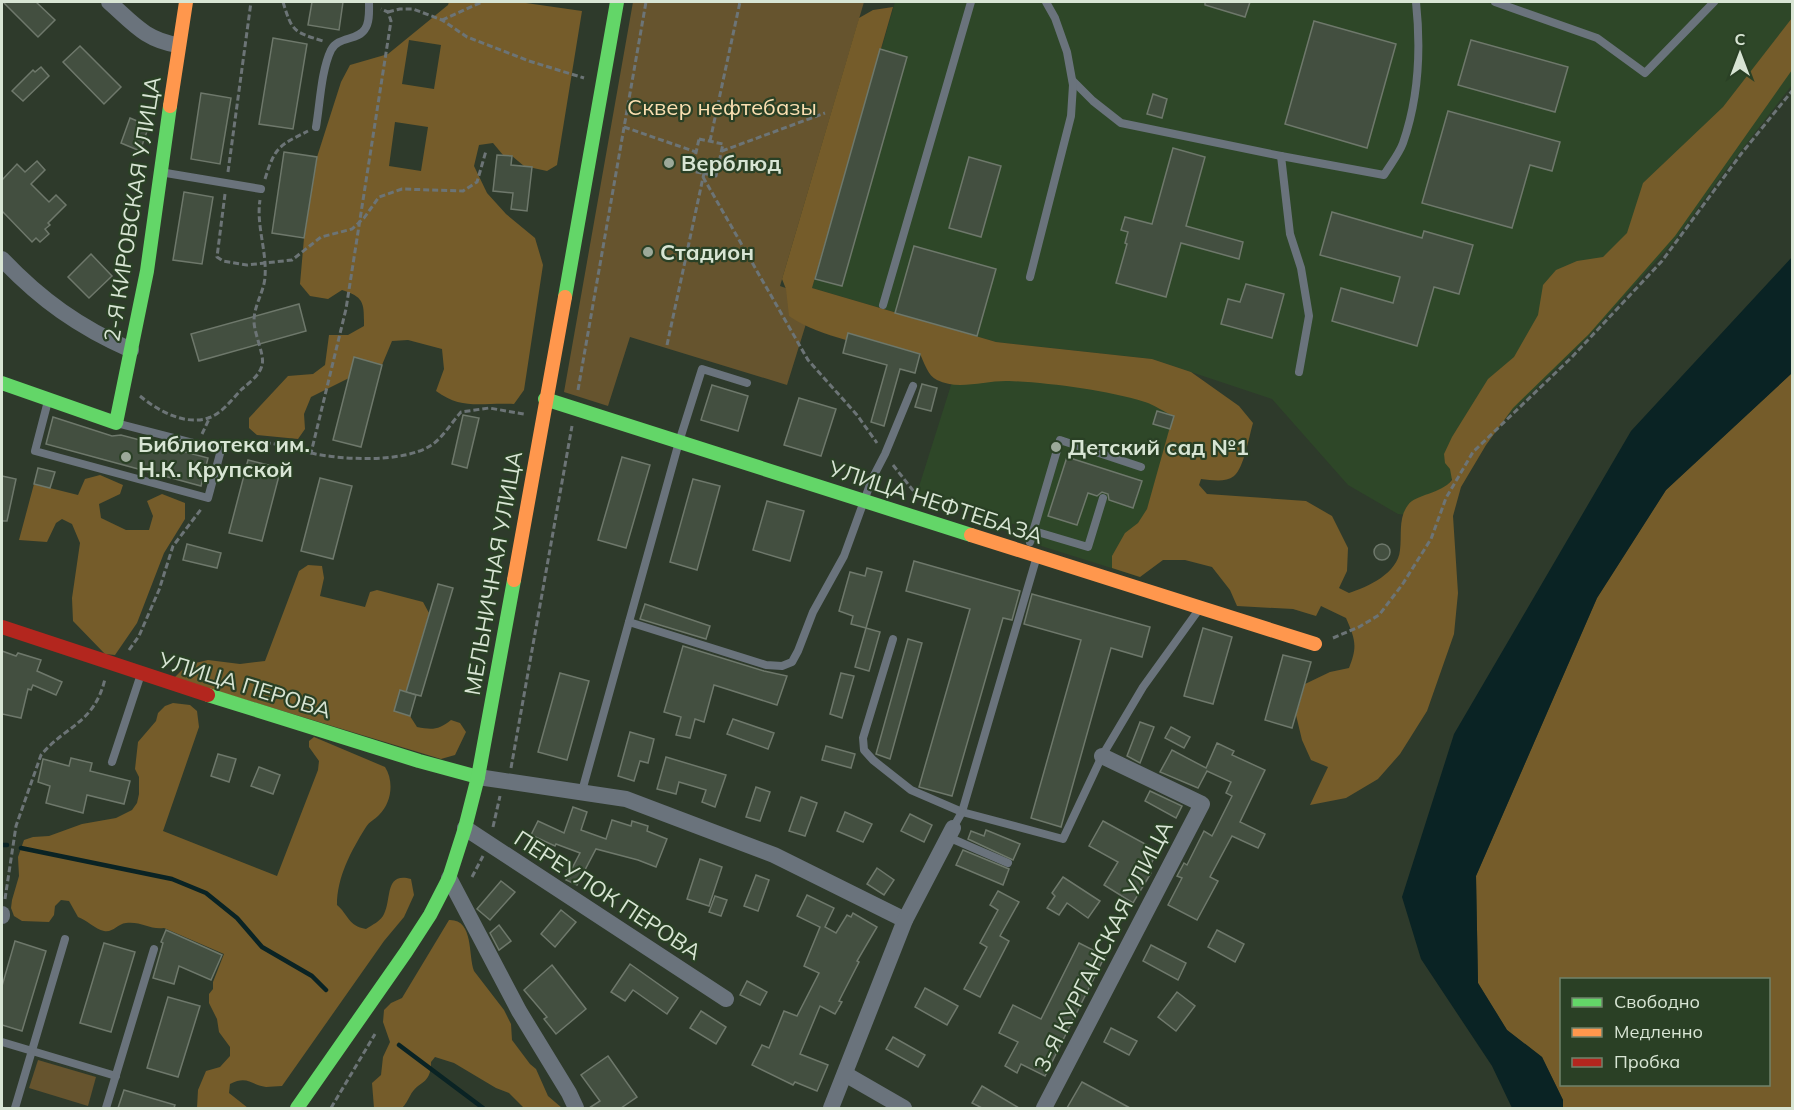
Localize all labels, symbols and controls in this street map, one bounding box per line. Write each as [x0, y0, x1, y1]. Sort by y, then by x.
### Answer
north arrow [1710, 24, 1770, 84]
text: С [1735, 29, 1746, 49]
street label: 2-Я КИРОВСКАЯ УЛИЦА [97, 74, 167, 344]
park label: Сквер нефтебазы [627, 93, 817, 121]
place label: Верблюд [681, 149, 781, 177]
marker: Верблюд [662, 156, 676, 170]
place label: Стадион [660, 238, 754, 266]
marker: Стадион [641, 245, 655, 259]
place label: Библиотека им. Н.К. Крупской [138, 430, 310, 483]
place label: Детский сад №1 [1068, 433, 1249, 461]
marker: Детский сад №1 [1049, 440, 1063, 454]
street label: МЕЛЬНИЧНАЯ УЛИЦА [458, 449, 528, 697]
marker: Библиотека им. Н.К. Крупской [119, 450, 133, 464]
street label: УЛИЦА НЕФТЕБАЗА [824, 454, 1047, 550]
street label: УЛИЦА ПЕРОВА [154, 645, 335, 725]
street label: 3-Я КУРГАНСКАЯ УЛИЦА [1027, 816, 1179, 1076]
street label: ПЕРЕУЛОК ПЕРОВА [509, 824, 707, 966]
legend [1560, 978, 1770, 1086]
text: Свободно [1614, 990, 1700, 1013]
text: Медленно [1614, 1020, 1703, 1043]
text: Пробка [1614, 1050, 1680, 1073]

